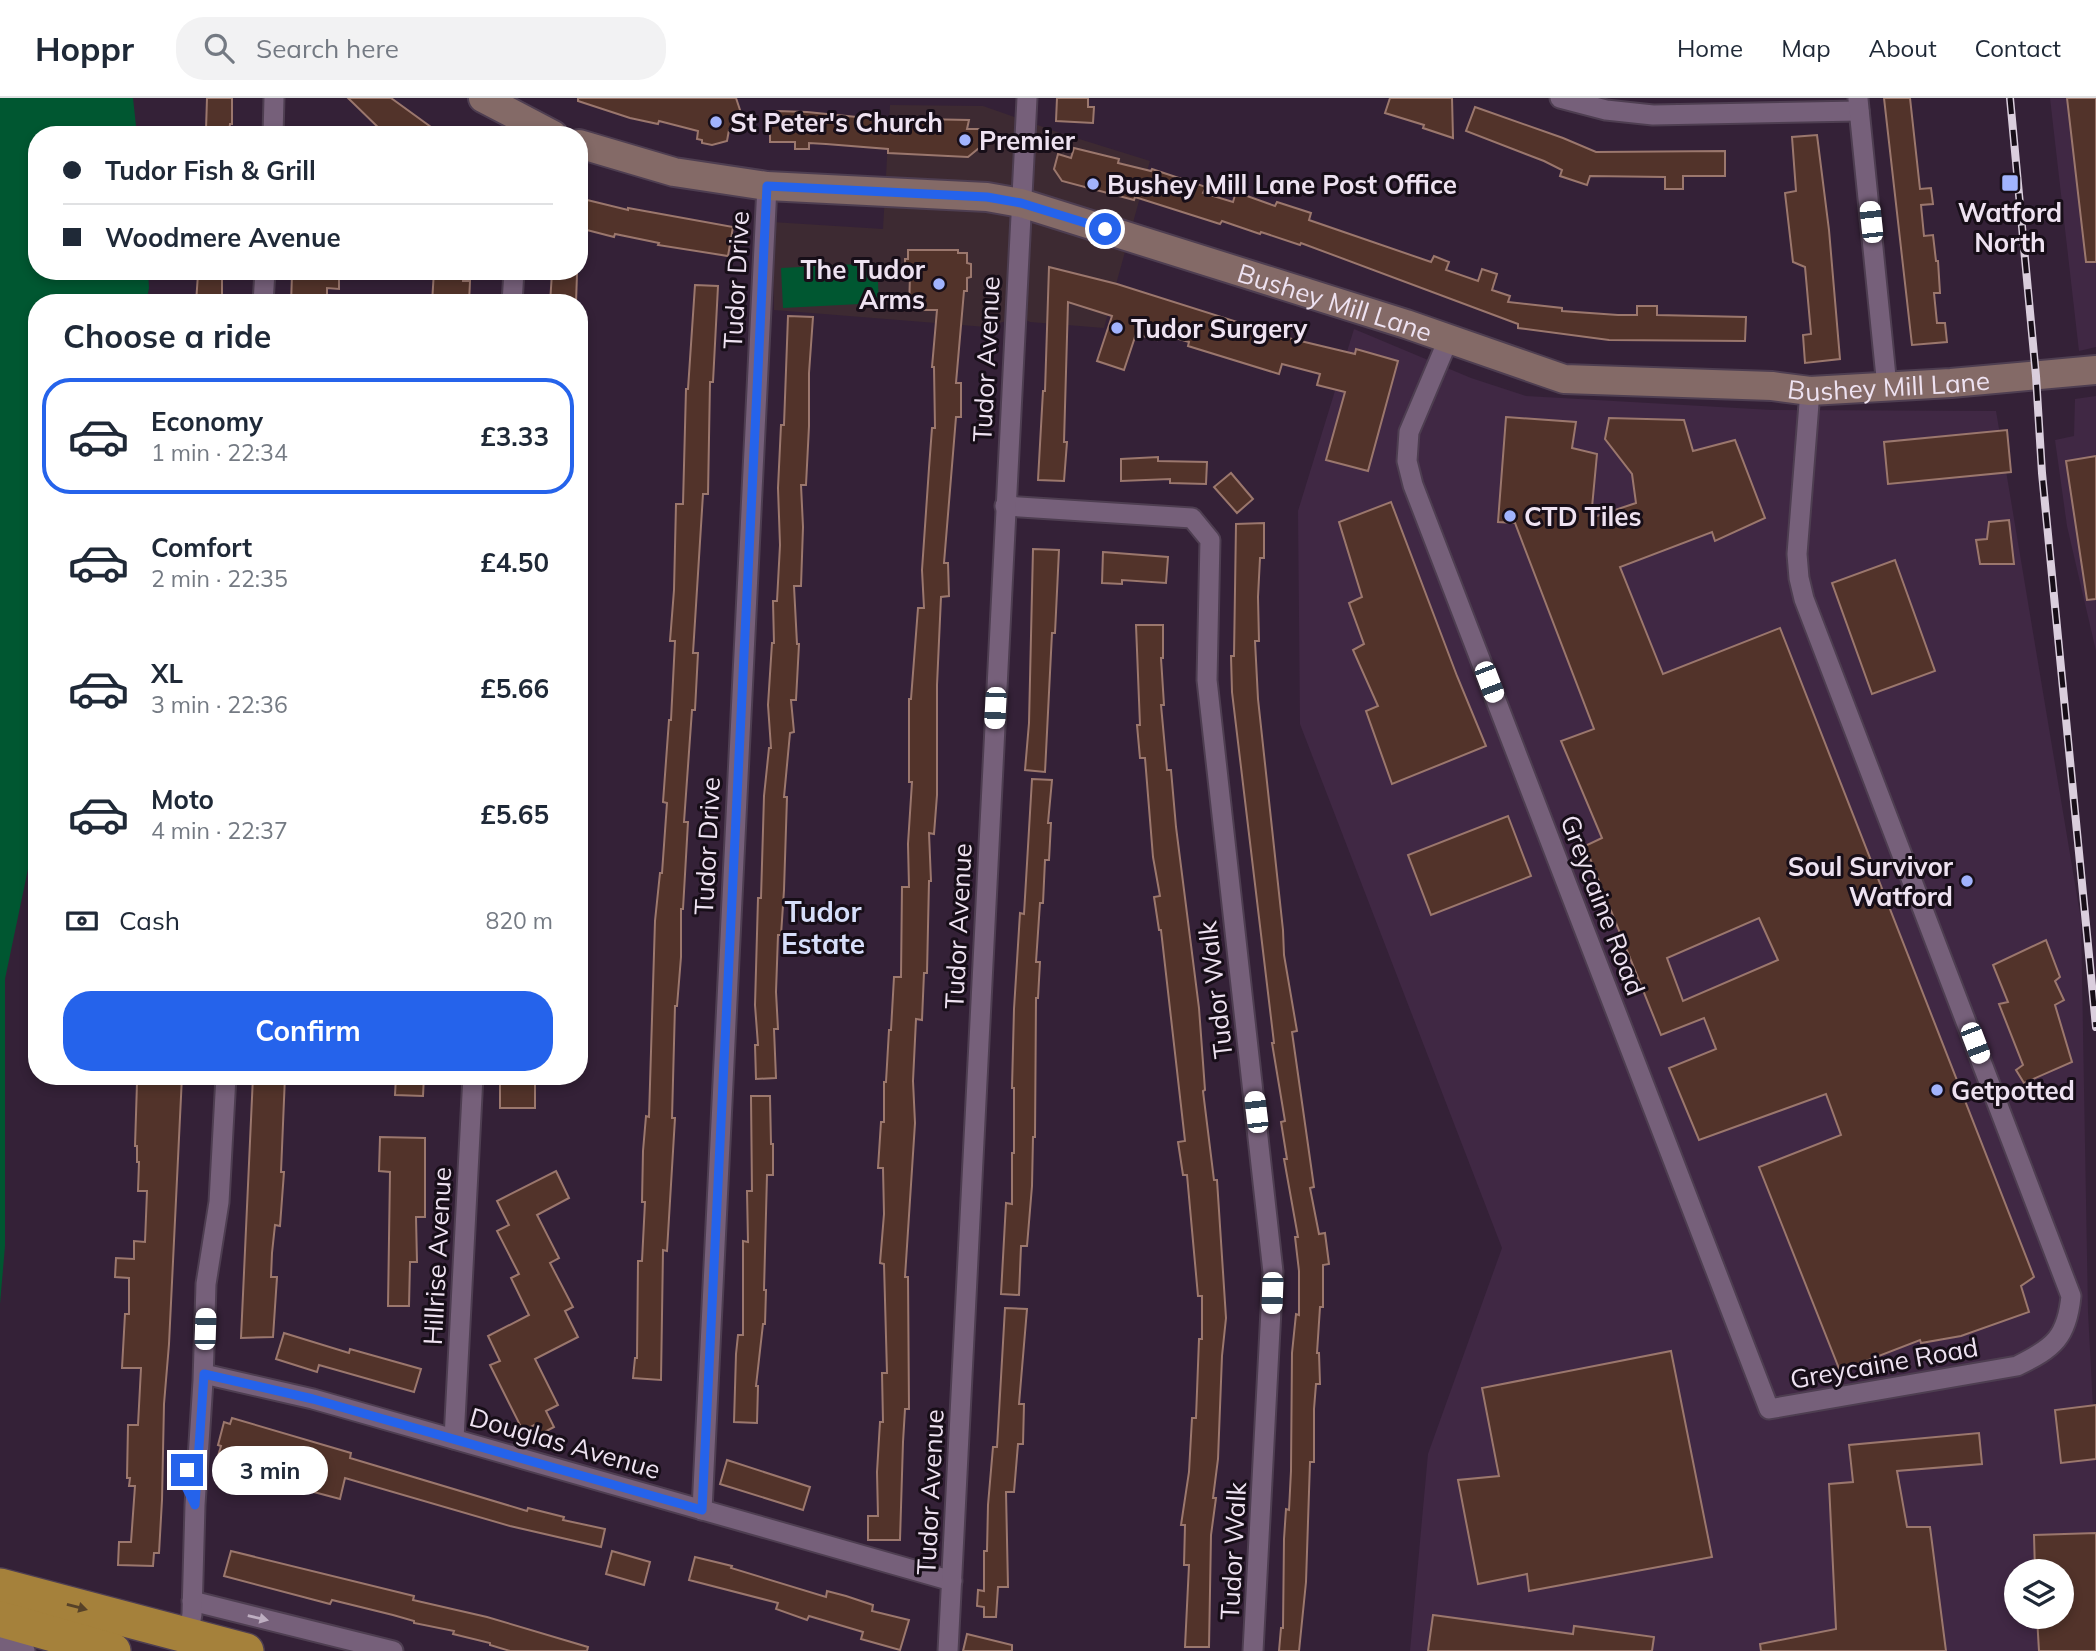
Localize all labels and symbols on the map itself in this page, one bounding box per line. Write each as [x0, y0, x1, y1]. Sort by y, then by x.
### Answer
place label: St Peter's Church [730, 106, 943, 139]
marker: St Peter's Church [708, 114, 724, 130]
place label: Premier [979, 124, 1076, 157]
marker: Premier [957, 132, 973, 148]
place label: Bushey Mill Lane Post Office [1107, 168, 1457, 201]
marker: Watford North [2000, 173, 2020, 193]
marker: Bushey Mill Lane Post Office [1085, 176, 1101, 192]
place label: Watford North [1958, 196, 2062, 259]
car [1859, 200, 1884, 244]
street label: Tudor Drive [716, 210, 756, 350]
route start [1089, 213, 1121, 245]
place label: The Tudor Arms [800, 253, 926, 316]
street label: Bushey Mill Lane [1233, 256, 1437, 348]
street label: Tudor Avenue [965, 275, 1007, 443]
marker: The Tudor Arms [931, 276, 947, 292]
place label: Tudor Surgery [1131, 312, 1308, 345]
marker: Tudor Surgery [1109, 320, 1125, 336]
street label: Bushey Mill Lane [1786, 363, 1991, 408]
place label: CTD Tiles [1524, 500, 1642, 533]
marker: CTD Tiles [1502, 508, 1518, 524]
car [1472, 659, 1507, 705]
car [984, 686, 1007, 730]
street label: Tudor Drive [687, 776, 727, 916]
street label: Greycaine Road [1553, 810, 1653, 1000]
street label: Tudor Avenue [937, 842, 979, 1010]
place label: Soul Survivor Watford [1788, 850, 1954, 913]
marker: Soul Survivor Watford [1959, 873, 1975, 889]
district label: Tudor Estate [781, 894, 865, 961]
street label: Tudor Walk [1190, 919, 1240, 1061]
car [1958, 1020, 1993, 1066]
place label: Getpotted [1951, 1074, 2075, 1107]
marker: Getpotted [1929, 1082, 1945, 1098]
car [1244, 1090, 1269, 1134]
street label: Hillrise Avenue [416, 1166, 458, 1346]
car [1261, 1272, 1284, 1314]
car [194, 1308, 217, 1350]
street label: Greycaine Road [1787, 1330, 1981, 1396]
street label: Douglas Avenue [466, 1400, 664, 1486]
street label: Tudor Avenue [909, 1408, 951, 1576]
callout: 3 min [212, 1446, 327, 1494]
route end [171, 1454, 203, 1486]
street label: Tudor Walk [1213, 1481, 1253, 1621]
one-way arrow [67, 1603, 88, 1613]
one-way arrow [247, 1612, 269, 1623]

